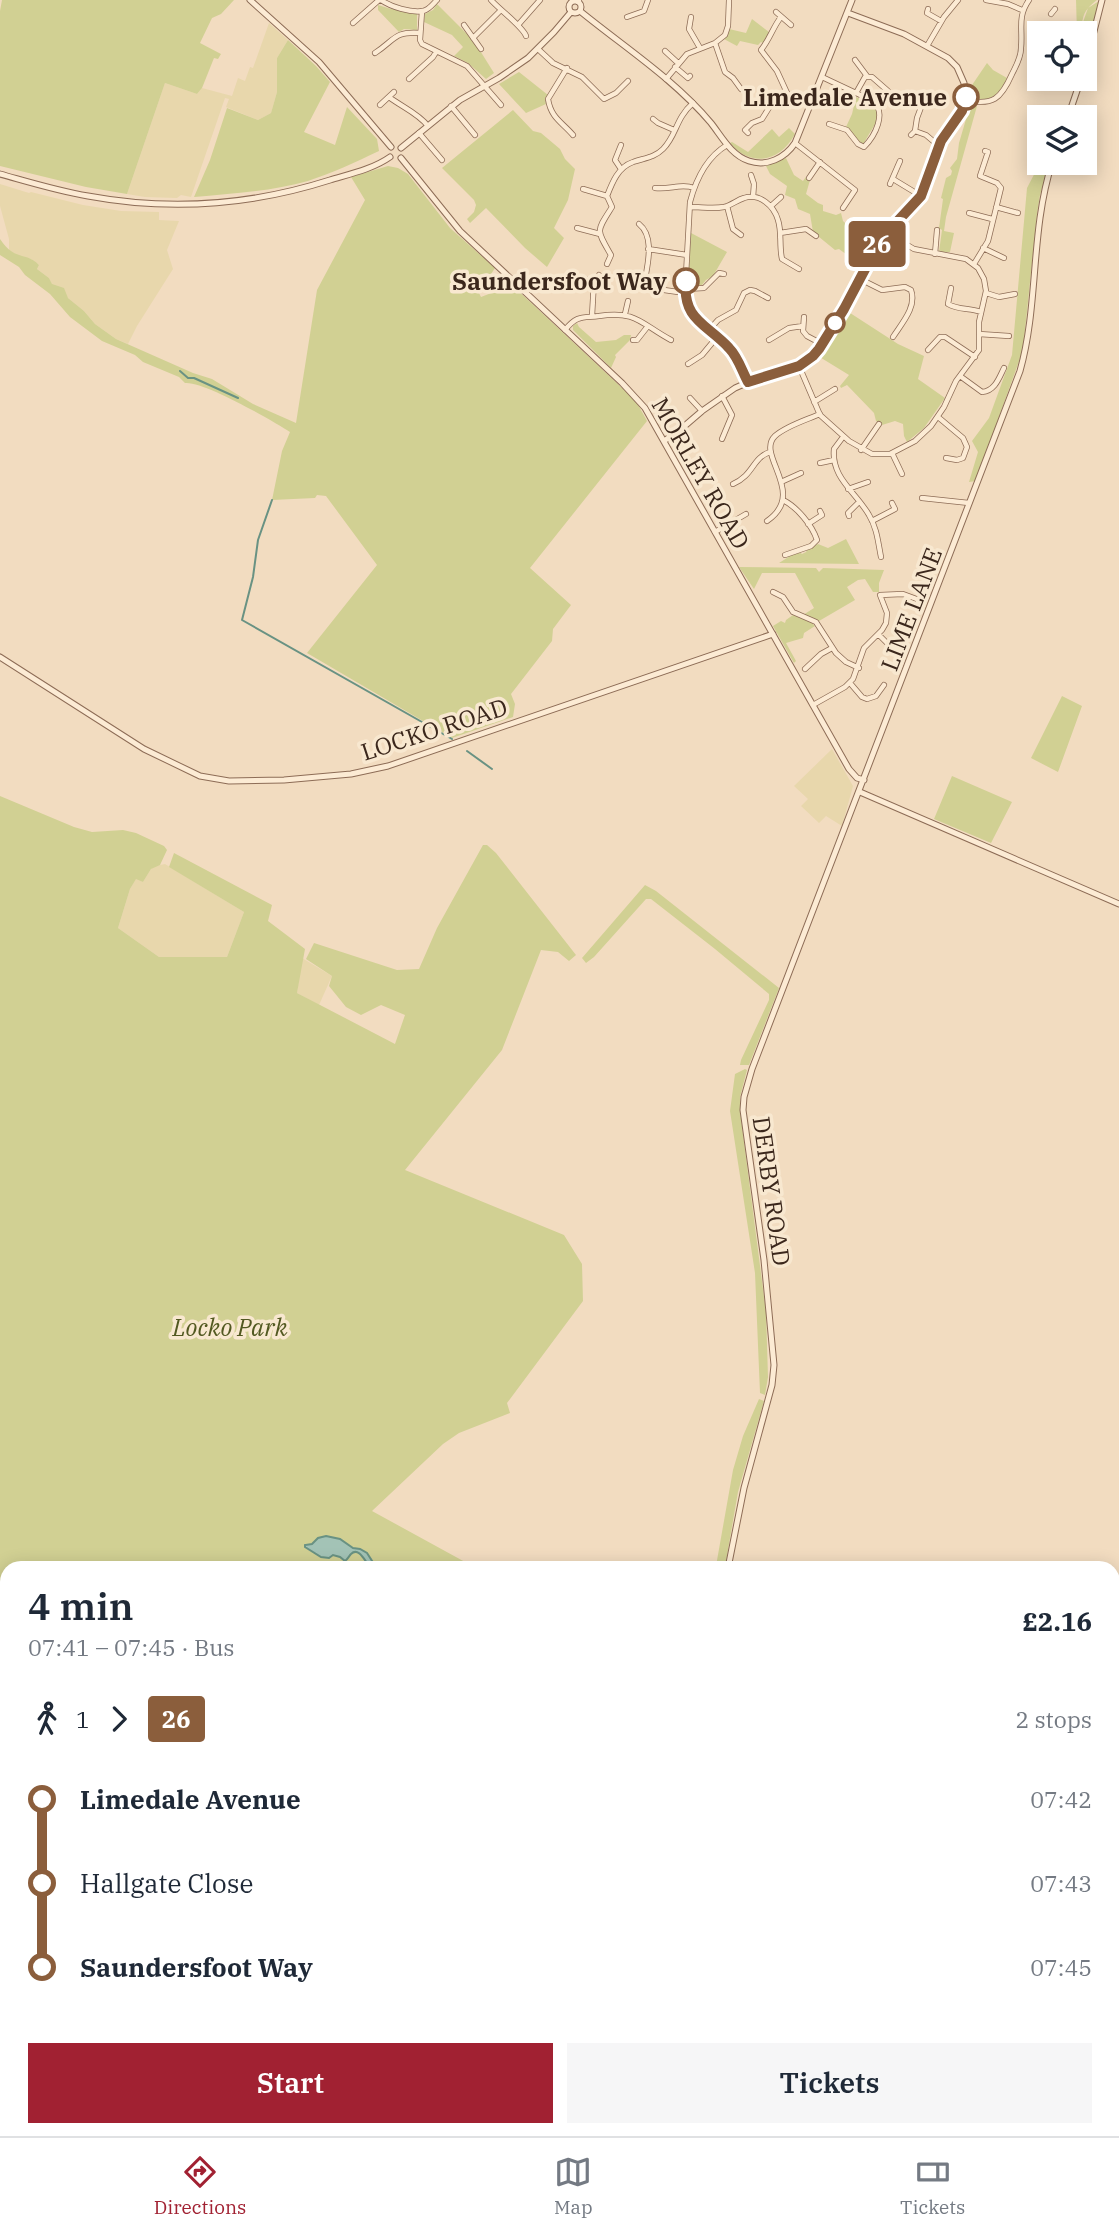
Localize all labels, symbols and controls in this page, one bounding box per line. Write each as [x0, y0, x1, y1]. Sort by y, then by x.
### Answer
map controls [1027, 21, 1097, 175]
button: locate [1027, 21, 1097, 91]
place label: Limedale Avenue [743, 81, 947, 113]
marker: Limedale Avenue [953, 84, 979, 110]
button: layers [1027, 105, 1097, 175]
line badge: 26 [846, 221, 908, 267]
text: 26 [863, 228, 891, 260]
place label: Saundersfoot Way [452, 265, 667, 297]
marker: Saundersfoot Way [673, 268, 699, 294]
unlabelled marker [825, 313, 845, 333]
street label: MORLEY ROAD [645, 391, 757, 555]
street label: LIME LANE [873, 543, 949, 675]
street label: LOCKO ROAD [357, 690, 511, 768]
street label: DERBY ROAD [746, 1114, 798, 1268]
park label: Locko Park [172, 1311, 288, 1343]
text: 4 min [28, 1581, 134, 1630]
text: £2.16 [1022, 1604, 1092, 1638]
text: 07:41 – 07:45 · Bus [28, 1632, 235, 1662]
icon: walk [28, 1700, 66, 1738]
icon: forward [100, 1700, 138, 1738]
text: 26 [162, 1703, 191, 1735]
text: 1 [76, 1704, 90, 1734]
text: 2 stops [1015, 1704, 1092, 1734]
text: Limedale Avenue [80, 1782, 301, 1816]
text: 07:42 [1030, 1784, 1092, 1814]
text: Hallgate Close [80, 1866, 253, 1900]
text: 07:43 [1030, 1868, 1092, 1898]
text: Saundersfoot Way [80, 1950, 313, 1984]
text: 07:45 [1030, 1952, 1092, 1982]
button: Start [28, 2043, 553, 2123]
button: Tickets [567, 2043, 1092, 2123]
tab: Directions [154, 2153, 246, 2219]
tab: Map [554, 2153, 593, 2219]
tab: Tickets [900, 2153, 965, 2219]

